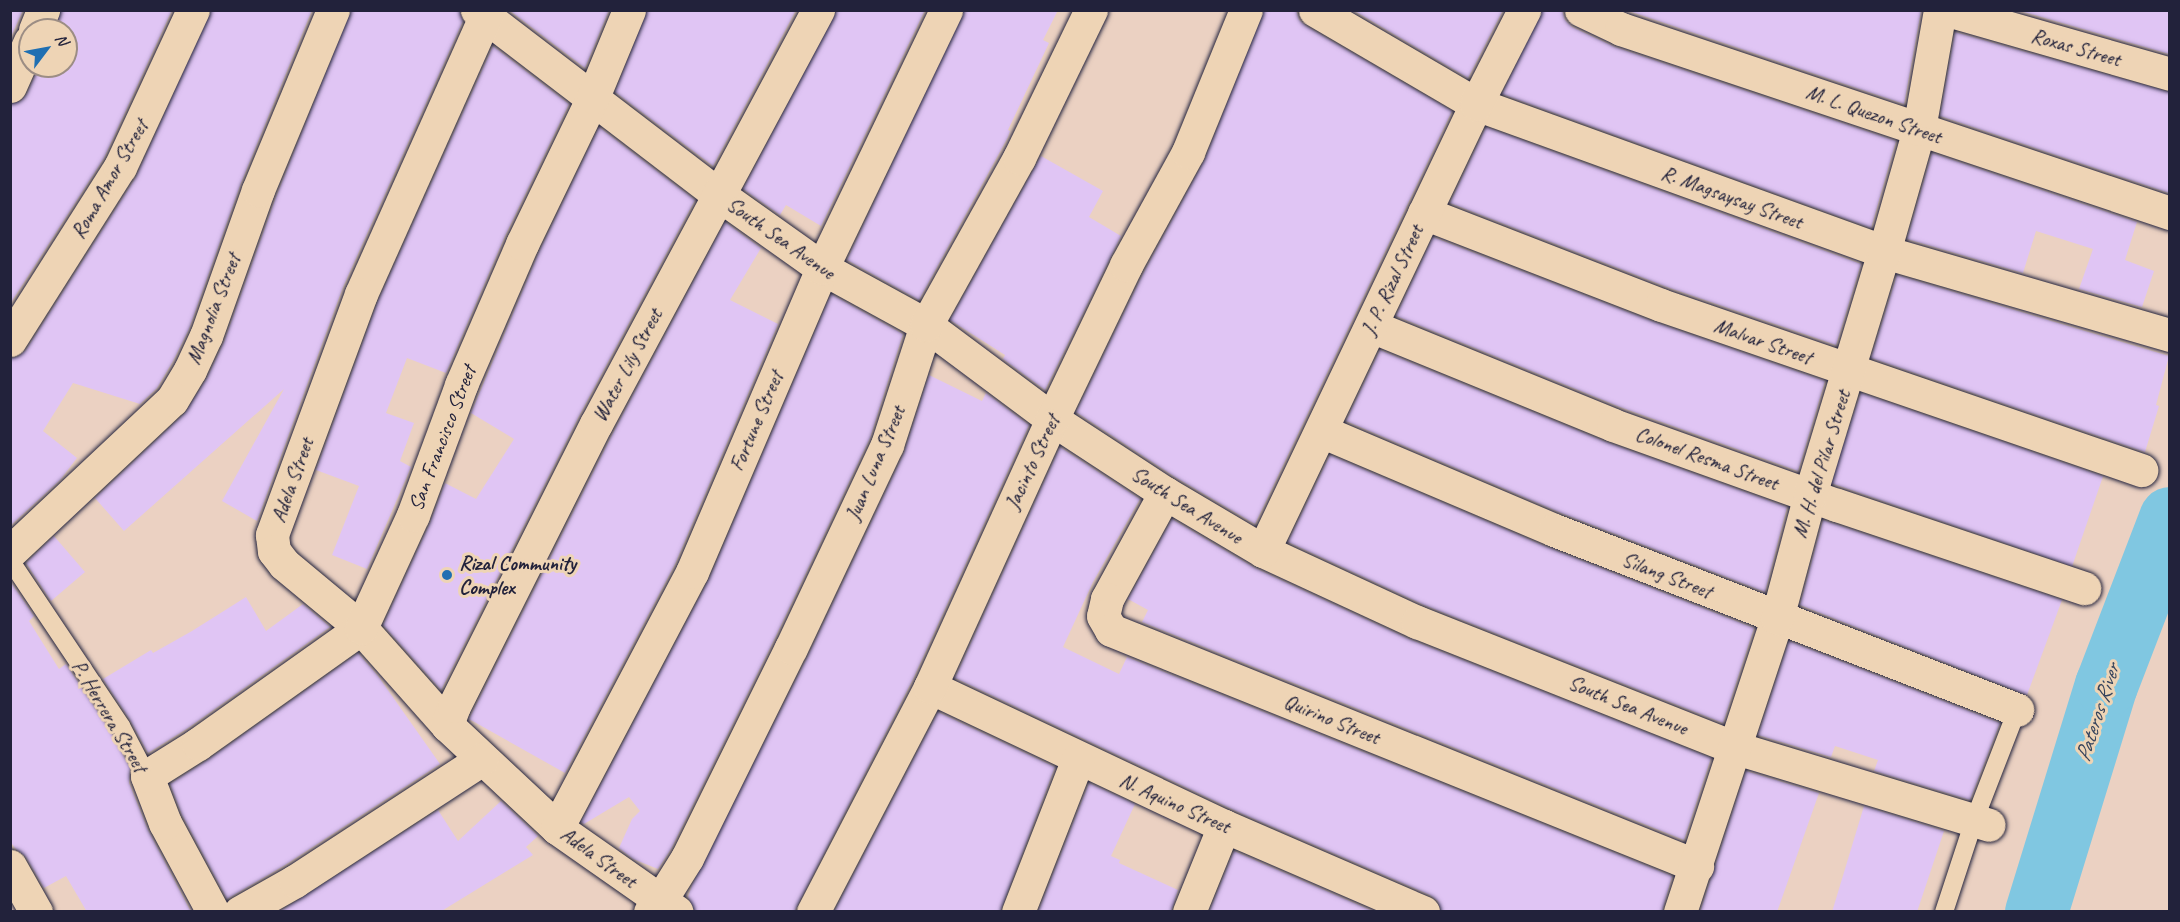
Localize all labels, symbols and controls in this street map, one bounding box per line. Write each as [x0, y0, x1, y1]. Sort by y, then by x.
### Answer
north arrow [18, 18, 78, 78]
street label: Roxas Street [2028, 22, 2124, 72]
text: N [50, 30, 73, 49]
street label: M. L. Quezon Street [1803, 79, 1945, 149]
street label: Roma Amor Street [65, 115, 153, 243]
street label: R. Magsaysay Street [1658, 160, 1806, 234]
street label: South Sea Avenue [723, 192, 839, 284]
street label: J. P. Rizal Street [1355, 221, 1429, 339]
street label: Magnolia Street [180, 250, 246, 368]
street label: Water Lily Street [586, 304, 668, 426]
street label: Malvar Street [1711, 313, 1815, 369]
street label: San Francisco Street [403, 362, 481, 514]
street label: Fortune Street [724, 367, 788, 475]
street label: M. H. del Pilar Street [1787, 387, 1855, 541]
street label: Juan Luna Street [840, 402, 910, 524]
street label: Jacinto Street [999, 411, 1065, 513]
street label: Colonel Resma Street [1632, 420, 1782, 496]
street label: Adela Street [265, 434, 319, 526]
street label: South Sea Avenue [1127, 461, 1247, 549]
street label: Silang Street [1618, 546, 1716, 604]
place label: Rizal Community Complex [459, 550, 577, 600]
marker: Rizal Community Complex [440, 568, 454, 582]
street label: P. Herrera Street [67, 655, 153, 777]
water label: Pateros River [2070, 661, 2126, 765]
street label: South Sea Avenue [1565, 670, 1691, 740]
street label: Quirino Street [1280, 688, 1384, 750]
street label: N. Aquino Street [1115, 767, 1235, 839]
street label: Adela Street [556, 821, 642, 893]

